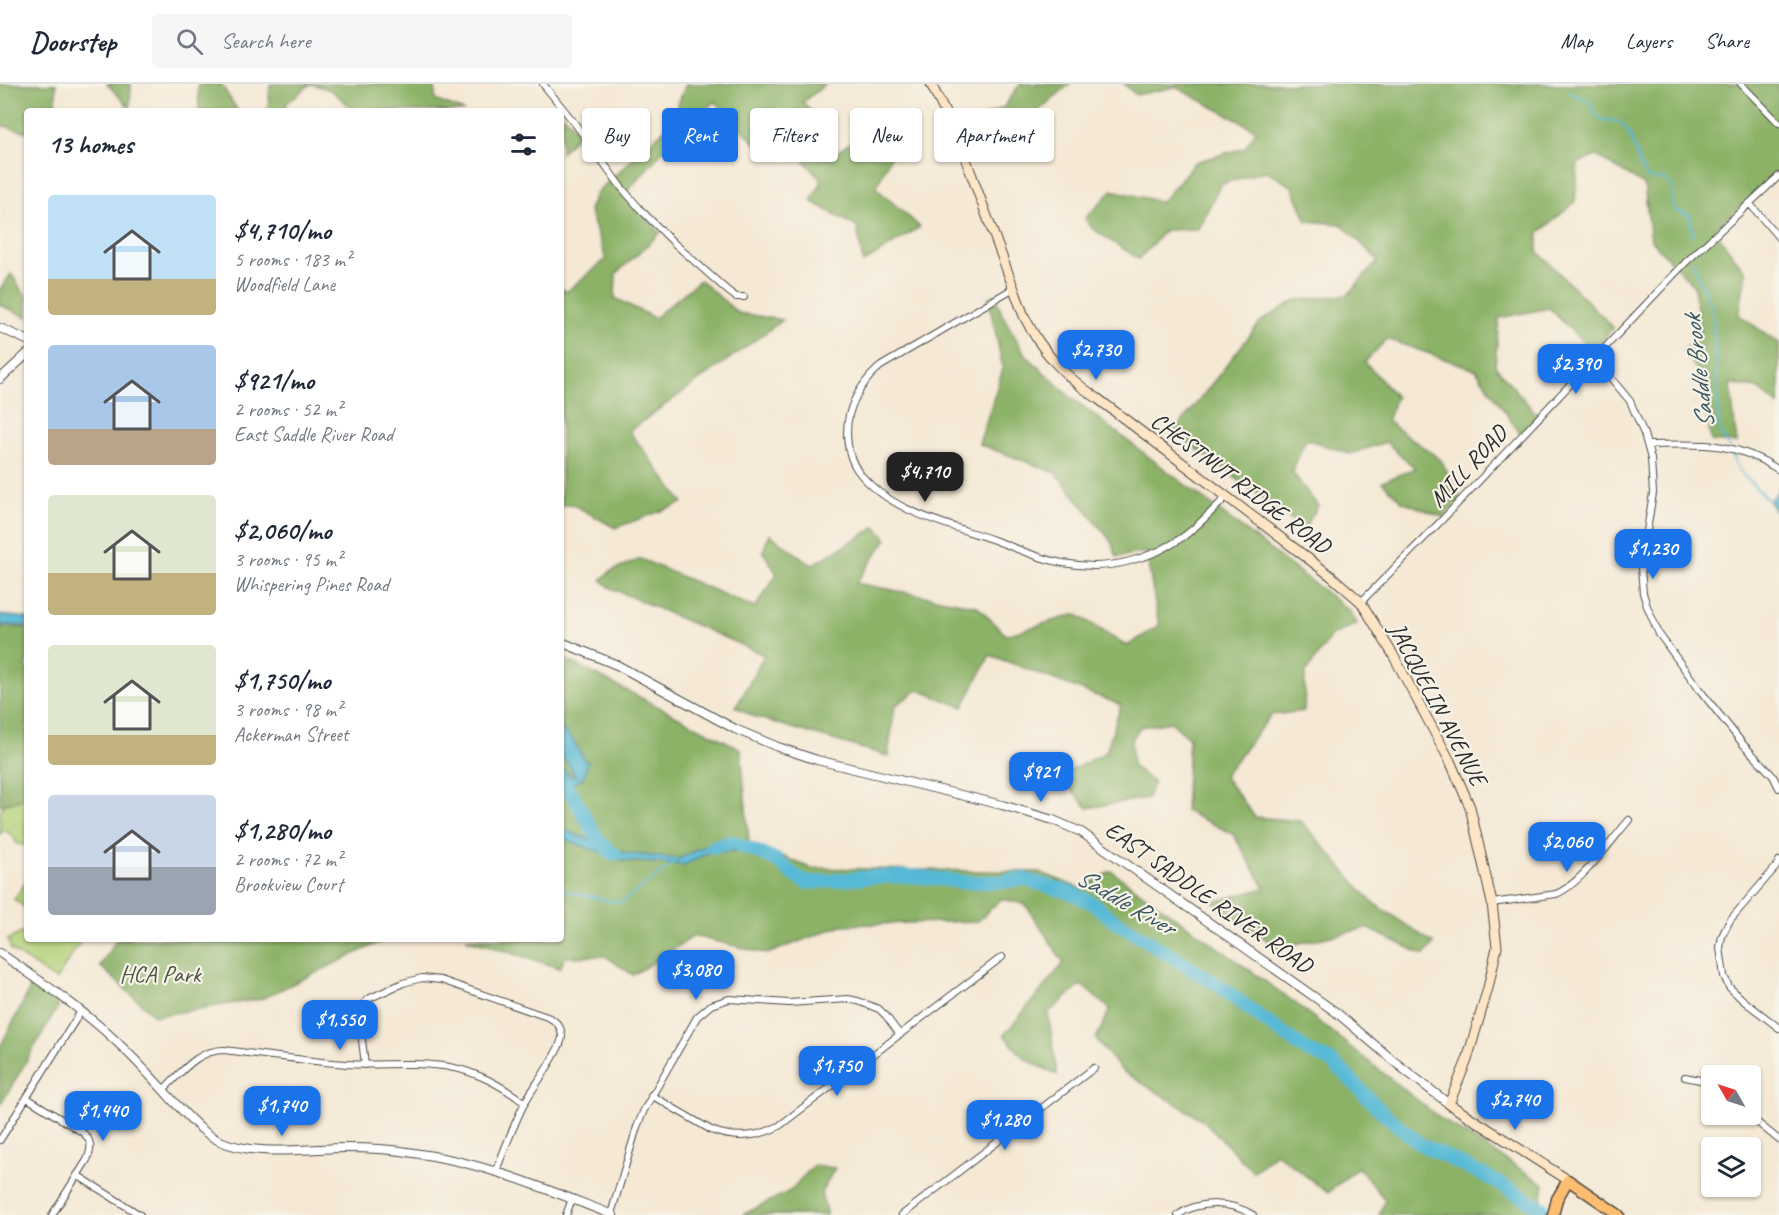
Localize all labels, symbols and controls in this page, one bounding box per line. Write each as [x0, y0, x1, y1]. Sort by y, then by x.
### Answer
search box [152, 14, 572, 68]
text: Doorstep [30, 24, 116, 59]
icon: search [173, 25, 206, 58]
text: Search here [221, 27, 311, 55]
text: Map [1560, 28, 1593, 54]
text: Layers [1626, 28, 1672, 54]
text: Share [1705, 28, 1749, 54]
chip: Buy [582, 108, 650, 162]
chip: Rent [662, 108, 738, 162]
chip: Filters [750, 108, 838, 162]
chip: New [850, 108, 922, 162]
chip: Apartment [934, 108, 1054, 162]
text: 13 homes [48, 128, 133, 161]
icon: filters [507, 128, 540, 161]
text: $4,710/mo [234, 214, 331, 247]
icon: home [96, 219, 168, 291]
text: 5 rooms · 183 m² [234, 247, 351, 272]
text: Woodfield Lane [234, 272, 335, 297]
water label: Saddle Brook [1675, 309, 1722, 431]
pin: $2,730 [1047, 330, 1145, 381]
text: $2,730 [1072, 337, 1120, 362]
pin: $2,390 [1527, 344, 1625, 395]
text: $2,390 [1552, 351, 1600, 376]
text: $921/mo [234, 364, 314, 397]
icon: home [96, 369, 168, 441]
text: 2 rooms · 52 m² [234, 397, 342, 422]
street label: CHESTNUT RIDGE ROAD [1145, 405, 1339, 562]
street label: MILL ROAD [1423, 417, 1515, 513]
text: East Saddle River Road [234, 422, 393, 447]
pin: $4,710 [876, 452, 974, 503]
text: $4,710 [901, 459, 949, 484]
text: $2,060/mo [234, 514, 332, 547]
icon: home [96, 519, 168, 591]
pin: $1,230 [1604, 529, 1702, 580]
text: $1,230 [1629, 536, 1677, 561]
text: 3 rooms · 95 m² [234, 547, 342, 572]
text: Whispering Pines Road [234, 572, 389, 597]
street label: JACQUELIN AVENUE [1382, 616, 1495, 793]
text: $1,750/mo [234, 664, 330, 697]
icon: home [96, 669, 168, 741]
text: 3 rooms · 98 m² [234, 697, 342, 722]
text: Ackerman Street [234, 722, 348, 747]
pin: $921 [1005, 752, 1077, 803]
text: $921 [1023, 759, 1059, 784]
text: $1,280/mo [234, 814, 331, 847]
street label: EAST SADDLE RIVER ROAD [1099, 814, 1320, 981]
icon: home [96, 819, 168, 891]
pin: $2,060 [1518, 822, 1616, 873]
text: $2,060 [1542, 829, 1592, 854]
text: 2 rooms · 72 m² [234, 847, 342, 872]
water label: Saddle River [1070, 860, 1184, 945]
text: Brookview Court [234, 872, 343, 897]
pin: $3,080 [647, 950, 745, 1001]
text: $3,080 [672, 957, 720, 982]
park label: HCA Park [119, 959, 203, 989]
pin: $1,550 [291, 1000, 389, 1051]
text: $1,550 [316, 1007, 364, 1032]
pin: $1,750 [788, 1046, 886, 1097]
text: $1,750 [813, 1053, 861, 1078]
north arrow [1701, 1065, 1761, 1125]
map controls [1701, 1065, 1761, 1197]
pin: $2,740 [1466, 1080, 1564, 1131]
pin: $1,740 [233, 1086, 331, 1137]
text: $2,740 [1491, 1087, 1539, 1112]
pin: $1,440 [54, 1091, 152, 1142]
text: $1,740 [258, 1093, 306, 1118]
text: $1,440 [79, 1098, 127, 1123]
pin: $1,280 [956, 1100, 1054, 1151]
text: $1,280 [981, 1107, 1029, 1132]
button: layers [1701, 1137, 1761, 1197]

